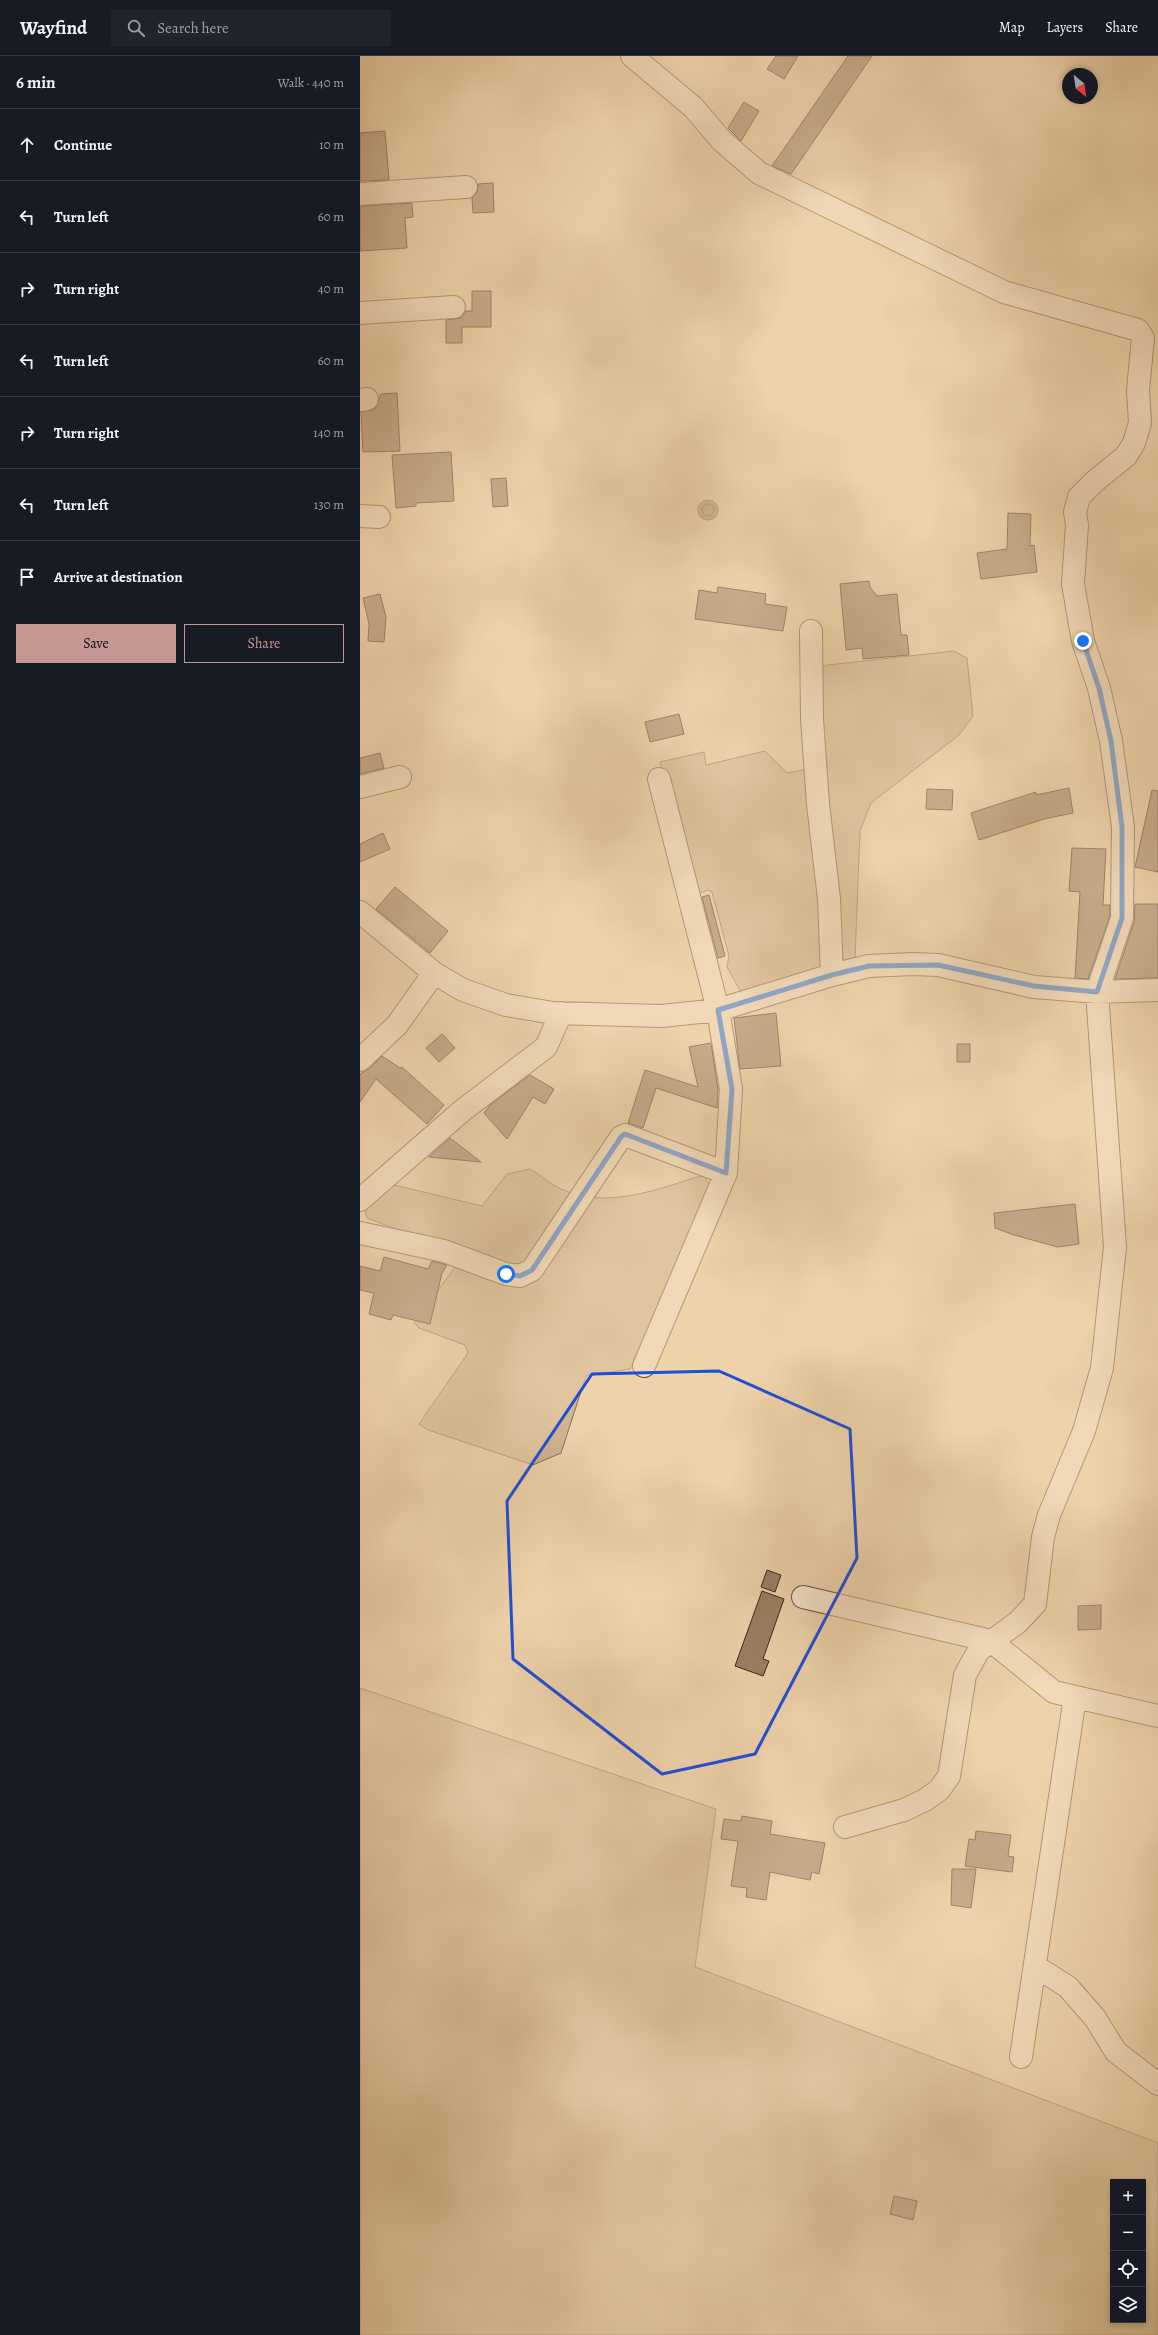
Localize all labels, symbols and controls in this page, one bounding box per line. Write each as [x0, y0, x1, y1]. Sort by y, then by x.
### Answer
search box [111, 10, 391, 46]
text: Wayfind [20, 15, 87, 41]
icon: search [125, 17, 147, 39]
text: Search here [157, 18, 229, 38]
text: Map [999, 18, 1025, 37]
text: Layers [1047, 18, 1083, 37]
text: Share [1105, 18, 1138, 37]
north arrow [1062, 68, 1098, 104]
text: 6 min [16, 71, 56, 94]
text: Walk · 440 m [277, 74, 344, 91]
icon: ahead [16, 134, 38, 156]
text: Continue [54, 135, 112, 155]
text: 10 m [319, 136, 344, 153]
icon: left [16, 206, 38, 228]
text: Turn left [54, 207, 109, 227]
text: 60 m [318, 208, 344, 225]
icon: right [16, 278, 38, 300]
text: Turn right [54, 279, 119, 299]
text: 40 m [318, 280, 344, 297]
icon: left [16, 350, 38, 372]
text: Turn left [54, 351, 109, 371]
text: 60 m [318, 352, 344, 369]
icon: right [16, 422, 38, 444]
text: Turn right [54, 423, 119, 443]
text: 140 m [313, 424, 344, 441]
icon: left [16, 494, 38, 516]
text: Turn left [54, 495, 109, 515]
text: 130 m [314, 496, 344, 513]
icon: arrive [16, 566, 38, 588]
text: Arrive at destination [54, 567, 183, 587]
button: Save [16, 624, 176, 663]
button: Share [184, 624, 344, 663]
route end [1074, 632, 1092, 650]
route start [497, 1265, 515, 1283]
map controls [1110, 2179, 1146, 2323]
button: + [1110, 2179, 1146, 2215]
button: − [1110, 2215, 1146, 2251]
button: locate [1110, 2251, 1146, 2287]
button: layers [1110, 2287, 1146, 2323]

